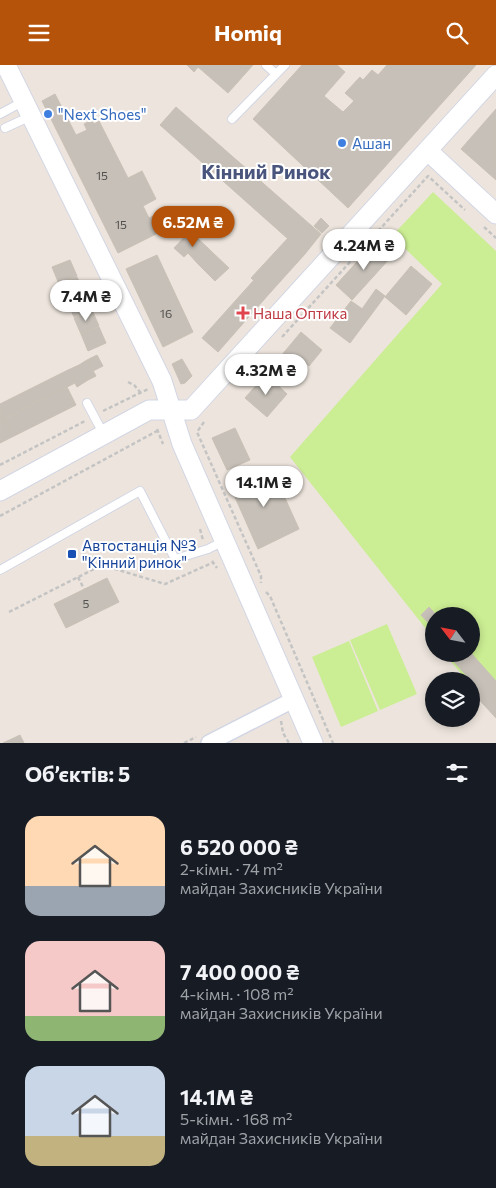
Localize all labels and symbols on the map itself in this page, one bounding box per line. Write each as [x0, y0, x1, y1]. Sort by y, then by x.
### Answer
place label: "Next Shoes" [58, 105, 146, 123]
marker: "Next Shoes" [42, 108, 54, 120]
place label: Ашан [352, 134, 391, 152]
marker: Ашан [336, 137, 348, 149]
district label: Кінний Ринок [201, 159, 331, 183]
house number: 15 [96, 168, 108, 182]
pin: 6.52M ₴ [147, 205, 239, 248]
house number: 15 [115, 217, 127, 231]
pin: 4.24M ₴ [318, 229, 410, 271]
pin: 7.4M ₴ [45, 279, 127, 322]
place label: Наша Оптика [253, 304, 347, 322]
house number: 16 [160, 306, 172, 320]
marker: Наша Оптика [237, 307, 249, 319]
pin: 4.32M ₴ [220, 353, 312, 396]
pin: 14.1M ₴ [218, 465, 310, 508]
place label: Автостанція №3 "Кінний ринок" [82, 536, 196, 571]
marker: Автостанція №3 "Кінний ринок" [66, 548, 78, 560]
house number: 5 [83, 596, 90, 610]
north arrow [425, 607, 480, 663]

